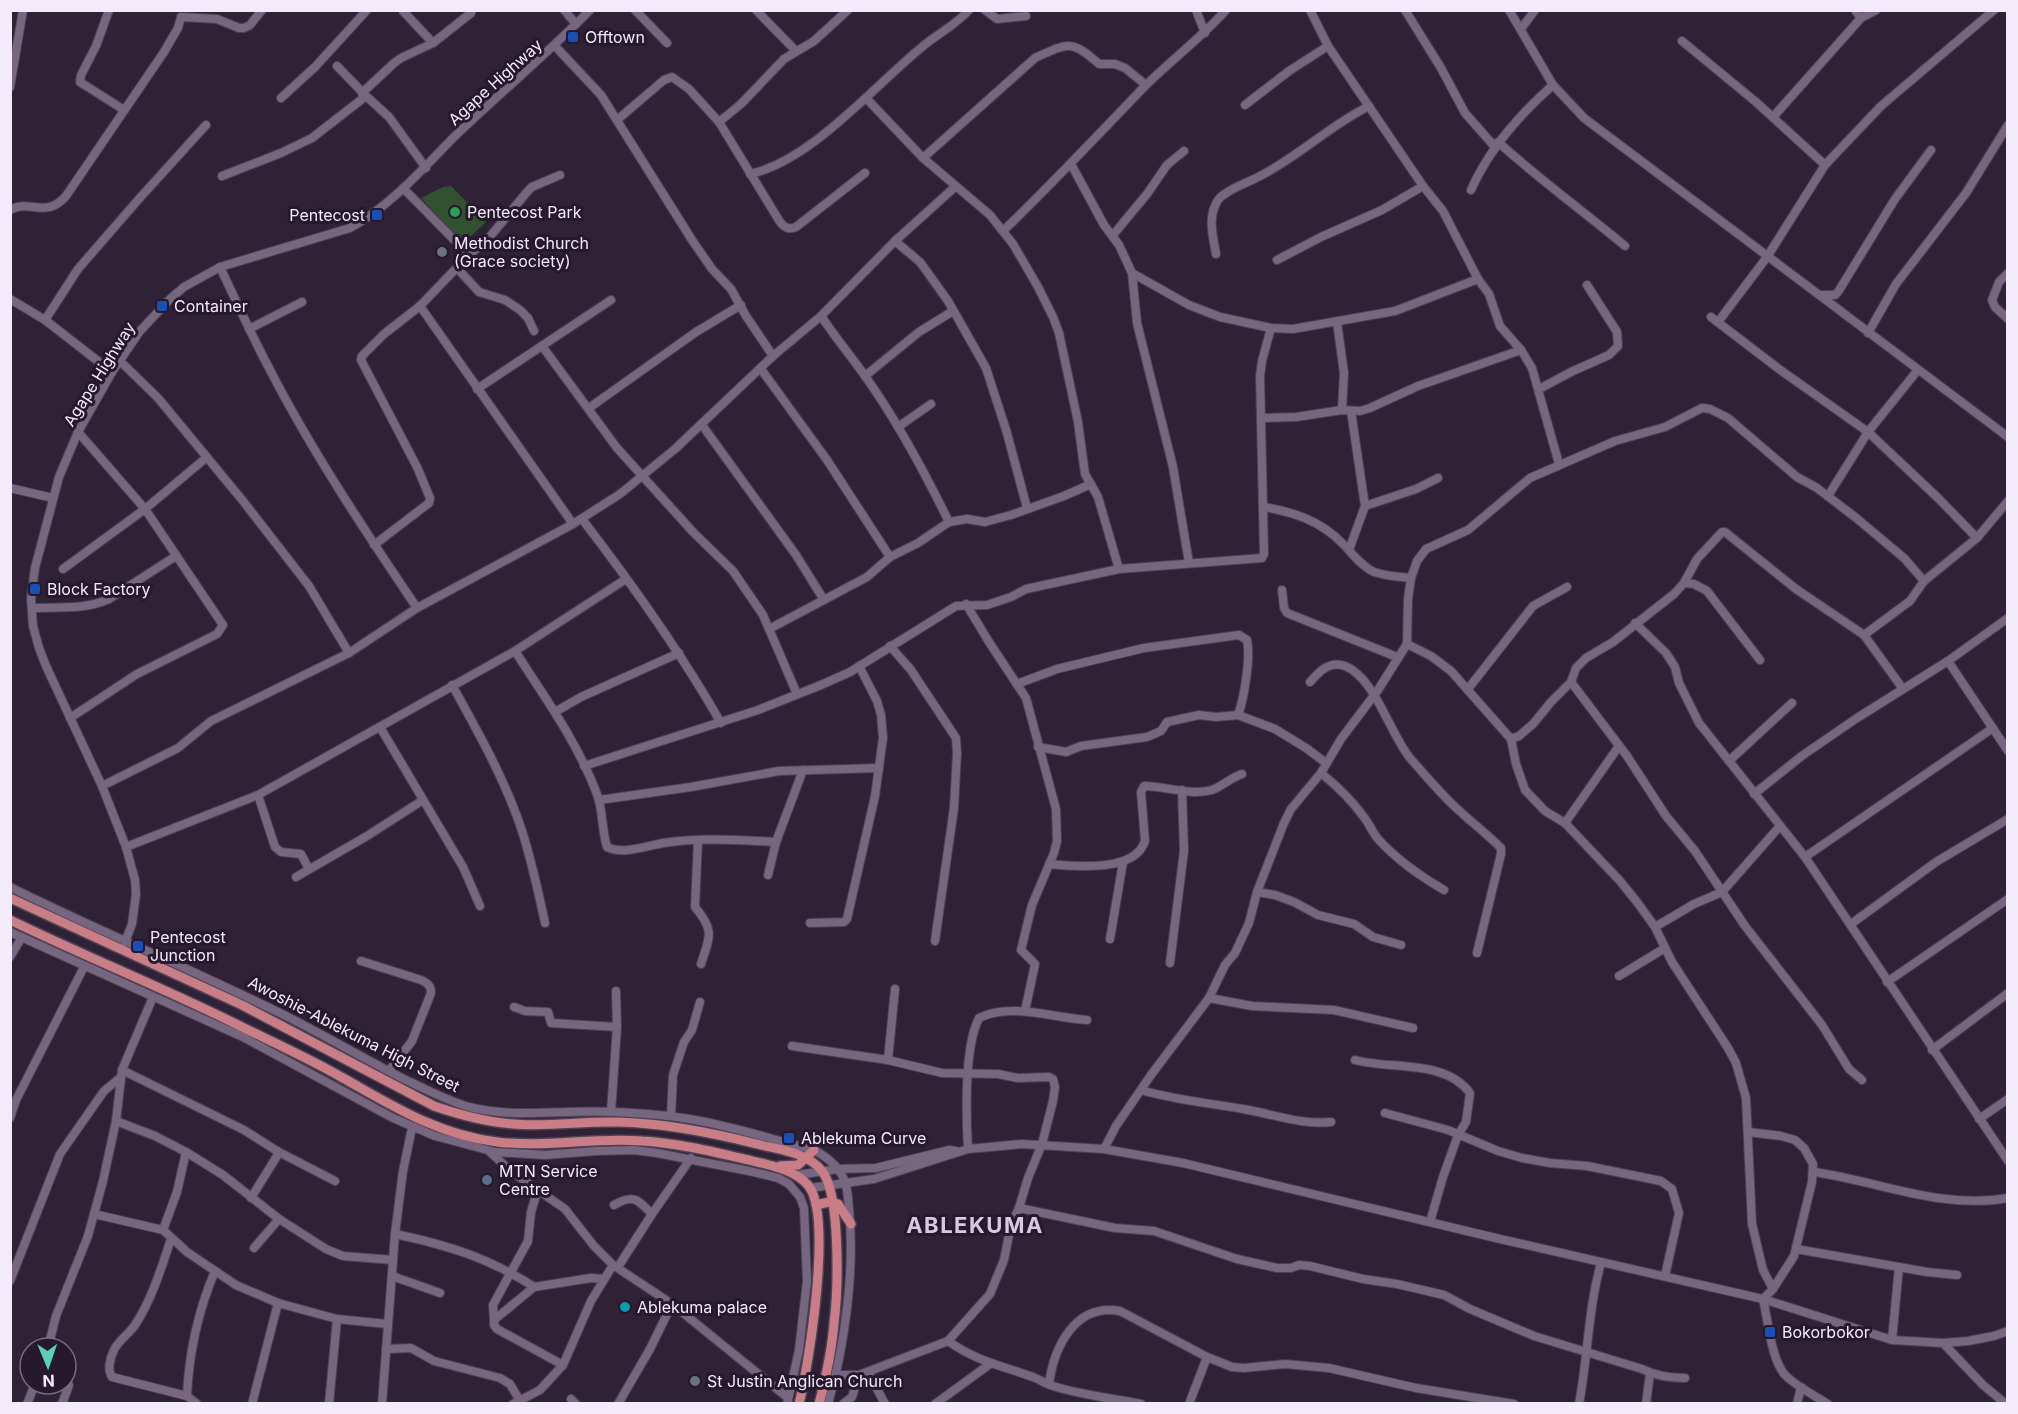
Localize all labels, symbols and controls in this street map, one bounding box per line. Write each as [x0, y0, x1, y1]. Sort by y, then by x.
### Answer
place label: Offtown [585, 27, 645, 47]
marker: Offtown [566, 30, 580, 44]
street label: Agape Highway [444, 35, 546, 129]
place label: Pentecost Park [467, 202, 582, 222]
place label: Pentecost [289, 205, 365, 225]
marker: Pentecost Park [448, 205, 462, 219]
marker: Pentecost [370, 208, 384, 222]
place label: Methodist Church (Grace society) [454, 233, 589, 271]
marker: Methodist Church (Grace society) [435, 245, 449, 259]
place label: Container [174, 296, 248, 316]
marker: Container [155, 299, 169, 313]
street label: Agape Highway [59, 318, 139, 430]
place label: Block Factory [47, 579, 150, 599]
marker: Block Factory [28, 582, 42, 596]
place label: Pentecost Junction [150, 927, 226, 965]
marker: Pentecost Junction [131, 939, 145, 953]
street label: Awoshie-Ablekuma High Street [245, 972, 463, 1096]
place label: Ablekuma Curve [801, 1128, 926, 1148]
marker: Ablekuma Curve [782, 1131, 796, 1145]
place label: MTN Service Centre [499, 1161, 598, 1199]
marker: MTN Service Centre [480, 1173, 494, 1187]
district label: ABLEKUMA [906, 1212, 1044, 1238]
place label: Ablekuma palace [637, 1297, 767, 1317]
marker: Ablekuma palace [618, 1300, 632, 1314]
place label: Bokorbokor [1782, 1322, 1870, 1342]
marker: Bokorbokor [1763, 1325, 1777, 1339]
north arrow [18, 1336, 78, 1396]
text: N [42, 1371, 55, 1391]
place label: St Justin Anglican Church [707, 1371, 902, 1391]
marker: St Justin Anglican Church [688, 1374, 702, 1388]

